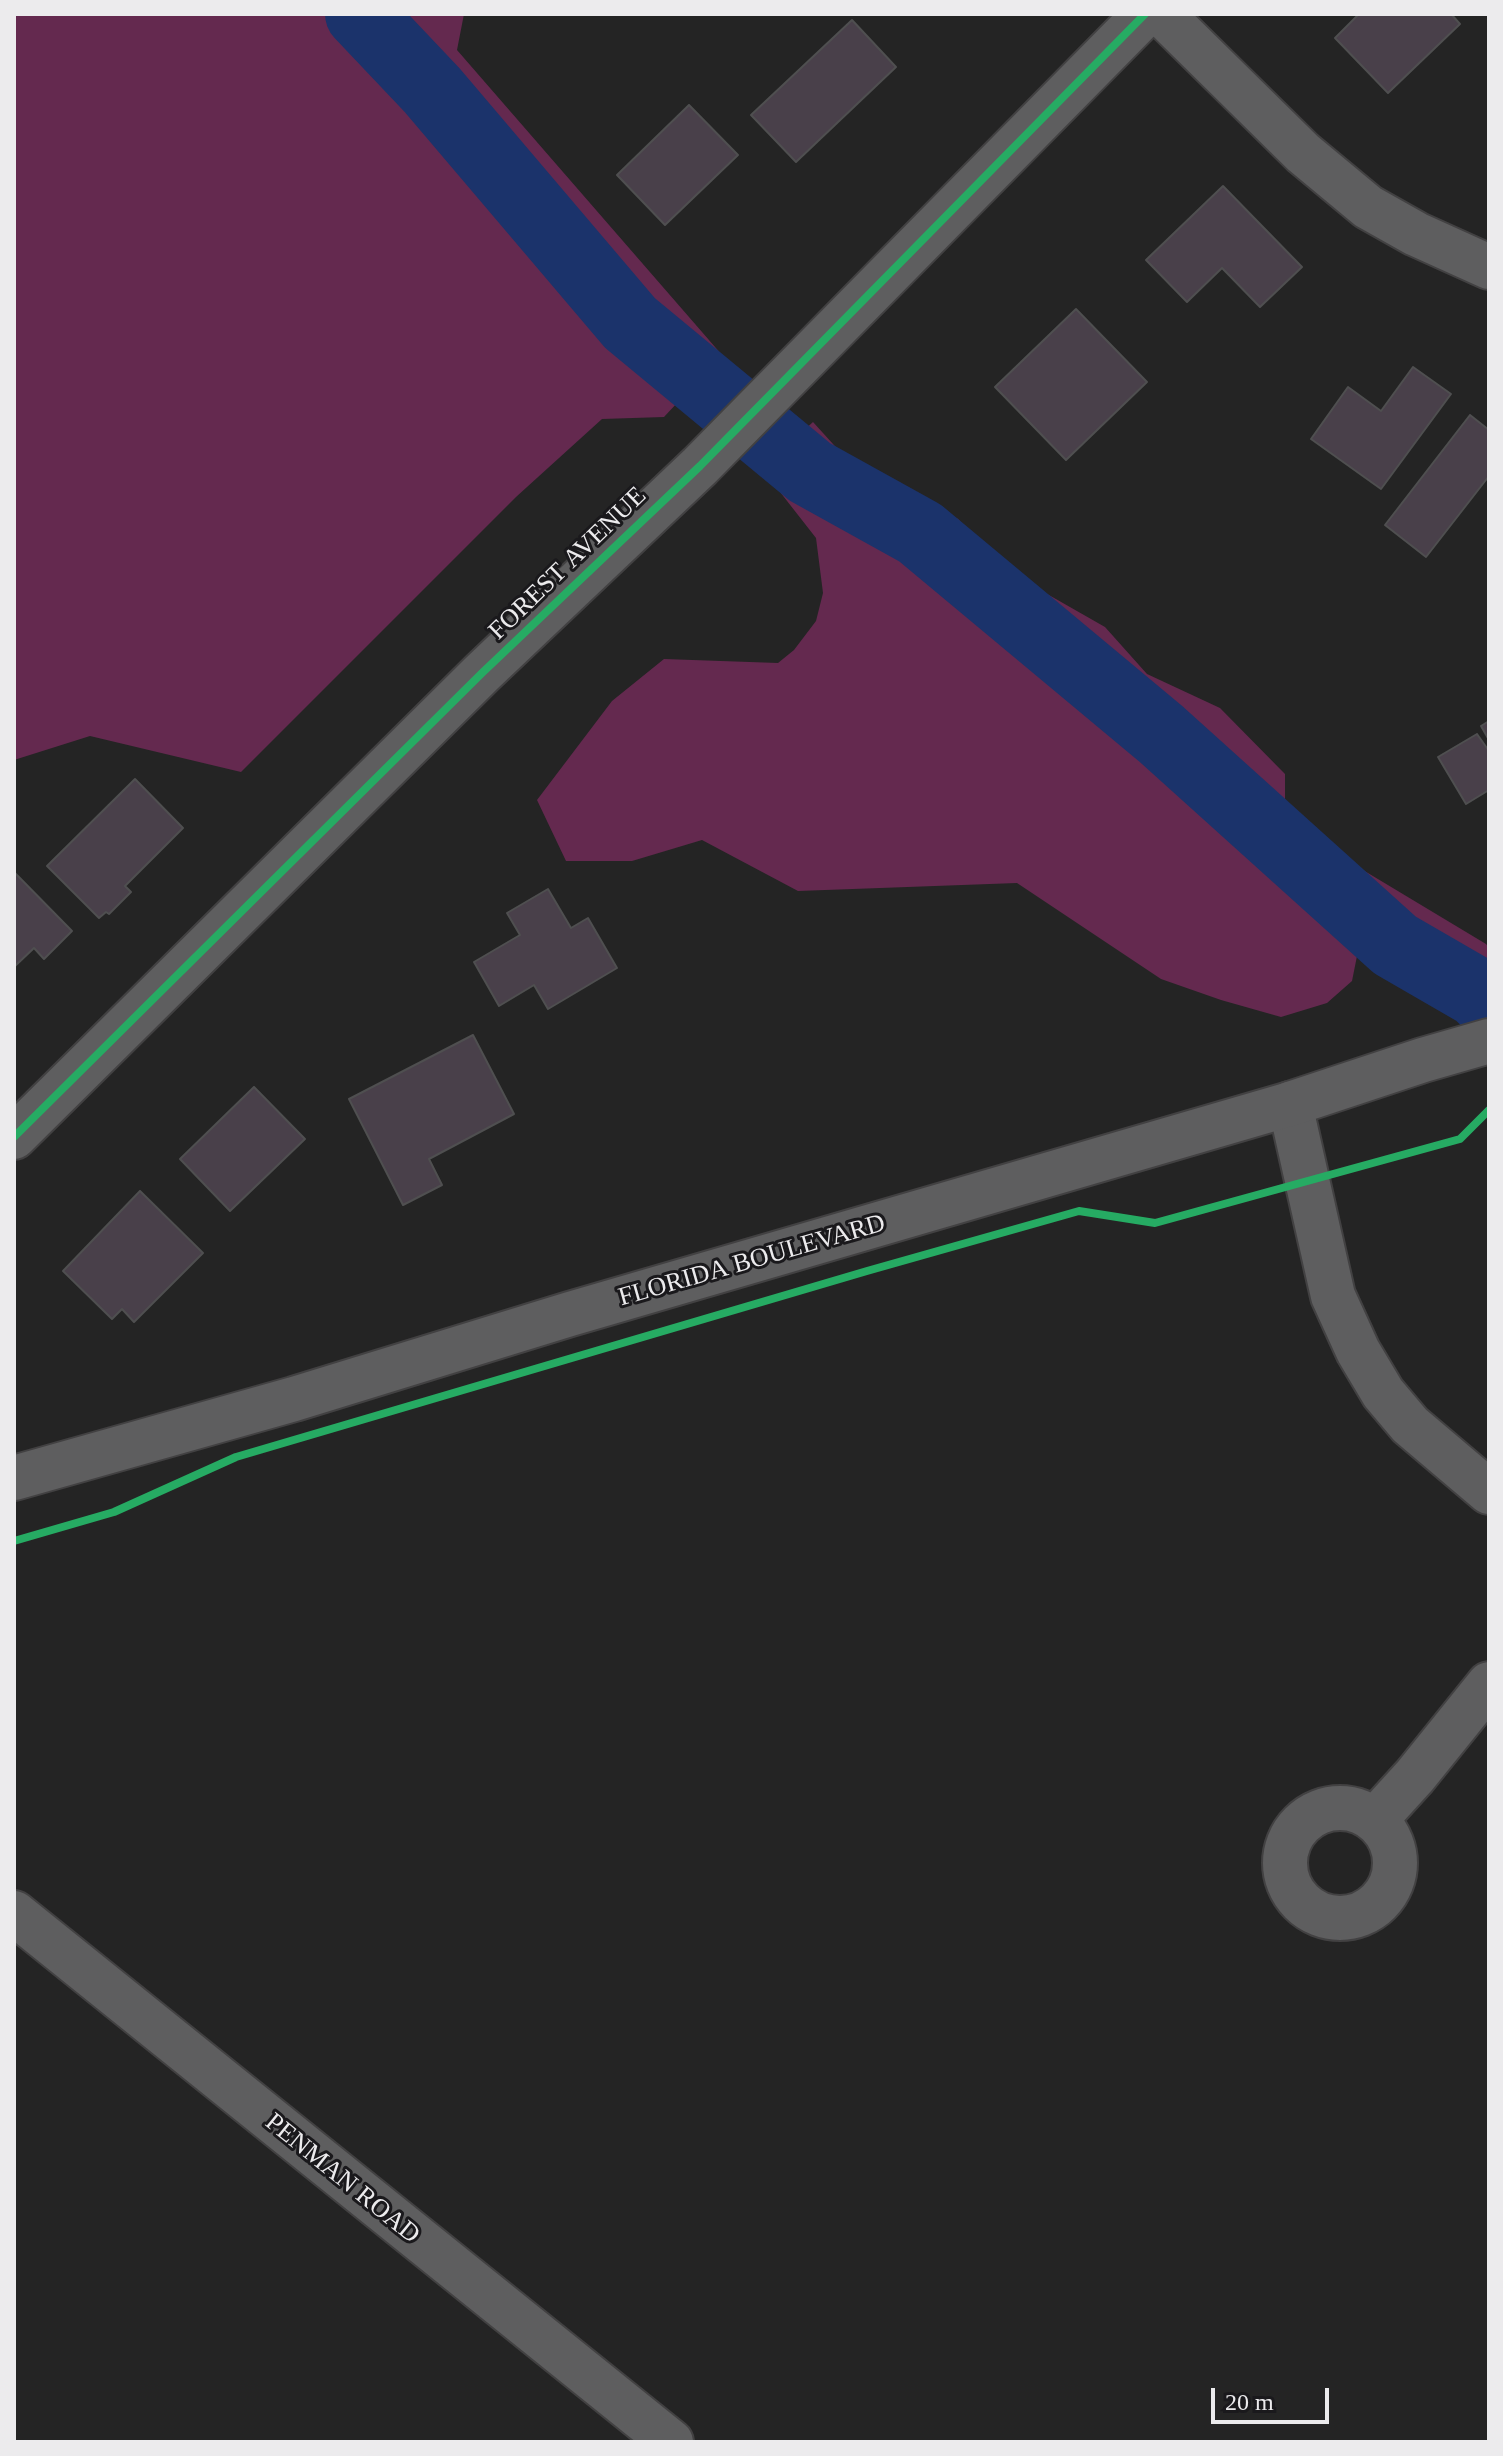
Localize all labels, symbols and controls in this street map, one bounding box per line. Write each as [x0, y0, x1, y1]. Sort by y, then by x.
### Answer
street label: FOREST AVENUE [483, 481, 653, 647]
street label: FLORIDA BOULEVARD [615, 1208, 889, 1314]
street label: PENMAN ROAD [258, 2107, 426, 2251]
scale bar [1215, 2372, 1333, 2422]
text: 20 m [1225, 2389, 1274, 2415]

